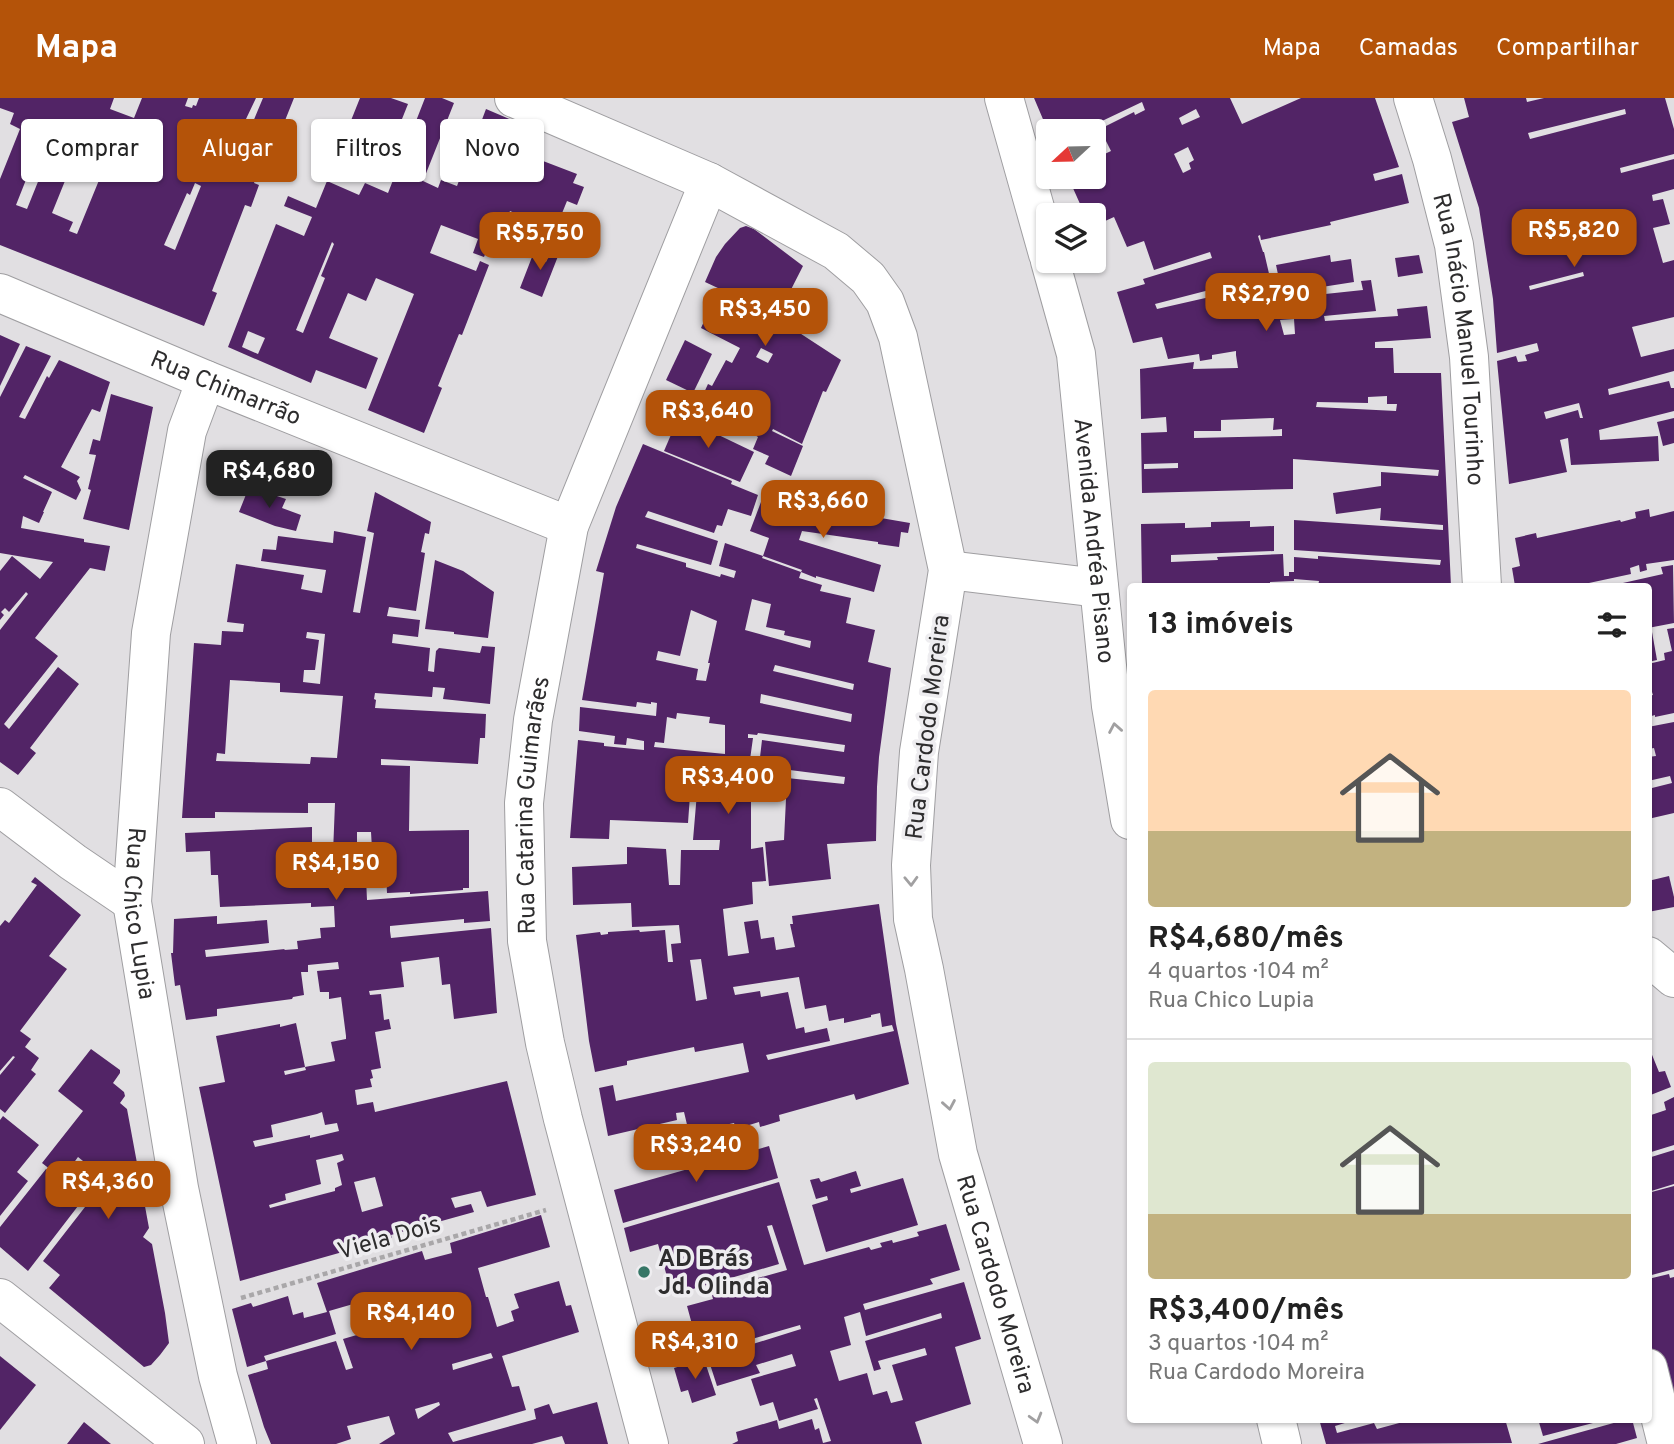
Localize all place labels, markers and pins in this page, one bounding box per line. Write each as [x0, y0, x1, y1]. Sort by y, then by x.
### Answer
pin: R$5,820 [1509, 209, 1639, 269]
pin: R$5,750 [475, 212, 605, 272]
pin: R$2,790 [1201, 274, 1331, 333]
pin: R$3,450 [700, 288, 830, 348]
pin: R$3,640 [643, 390, 773, 450]
pin: R$4,680 [204, 450, 334, 510]
pin: R$3,660 [758, 480, 888, 540]
pin: R$3,400 [663, 756, 793, 816]
pin: R$4,150 [271, 842, 401, 902]
pin: R$3,240 [631, 1124, 761, 1184]
pin: R$4,360 [43, 1162, 173, 1221]
place label: AD Brás Jd. Olinda [658, 1245, 770, 1303]
marker: AD Brás Jd. Olinda [636, 1264, 652, 1280]
pin: R$4,140 [346, 1292, 476, 1352]
pin: R$4,310 [630, 1322, 760, 1381]

